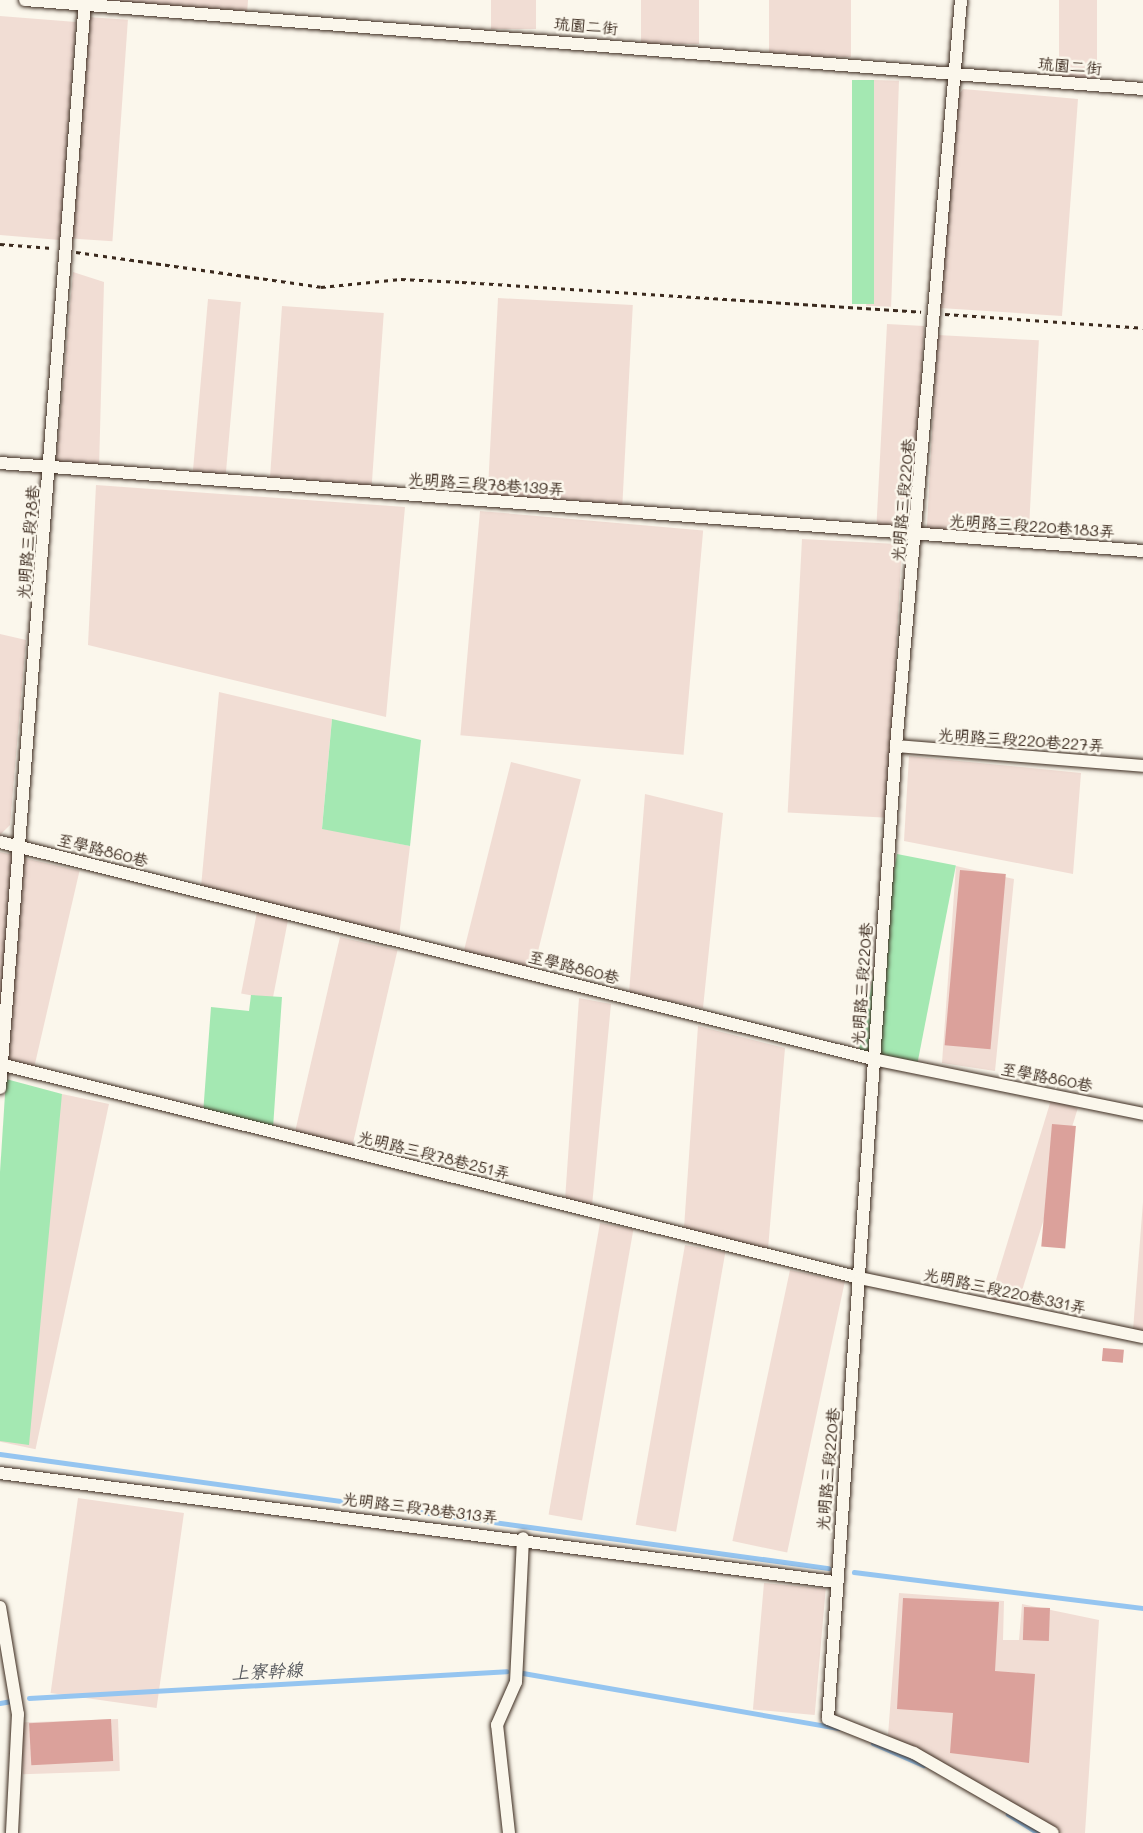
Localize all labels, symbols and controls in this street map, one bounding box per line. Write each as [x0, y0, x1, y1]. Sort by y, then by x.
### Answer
street label: 琉園二街 [553, 14, 619, 38]
street label: 琉園二街 [1037, 54, 1103, 78]
street label: 光明路三段220巷 [888, 438, 918, 562]
street label: 光明路三段78巷139弄 [407, 469, 565, 499]
street label: 光明路三段78巷 [13, 484, 43, 600]
street label: 光明路三段220巷183弄 [949, 511, 1115, 541]
street label: 光明路三段220巷227弄 [937, 725, 1105, 755]
street label: 至學路860巷 [55, 829, 151, 871]
street label: 光明路三段220巷 [848, 922, 876, 1046]
street label: 至學路860巷 [526, 946, 622, 988]
street label: 至學路860巷 [999, 1059, 1095, 1095]
street label: 光明路三段78巷251弄 [356, 1127, 512, 1183]
street label: 光明路三段220巷331弄 [922, 1264, 1088, 1318]
street label: 光明路三段220巷 [813, 1407, 843, 1531]
street label: 光明路三段78巷313弄 [341, 1489, 499, 1527]
water label: 上寮幹線 [230, 1658, 304, 1684]

